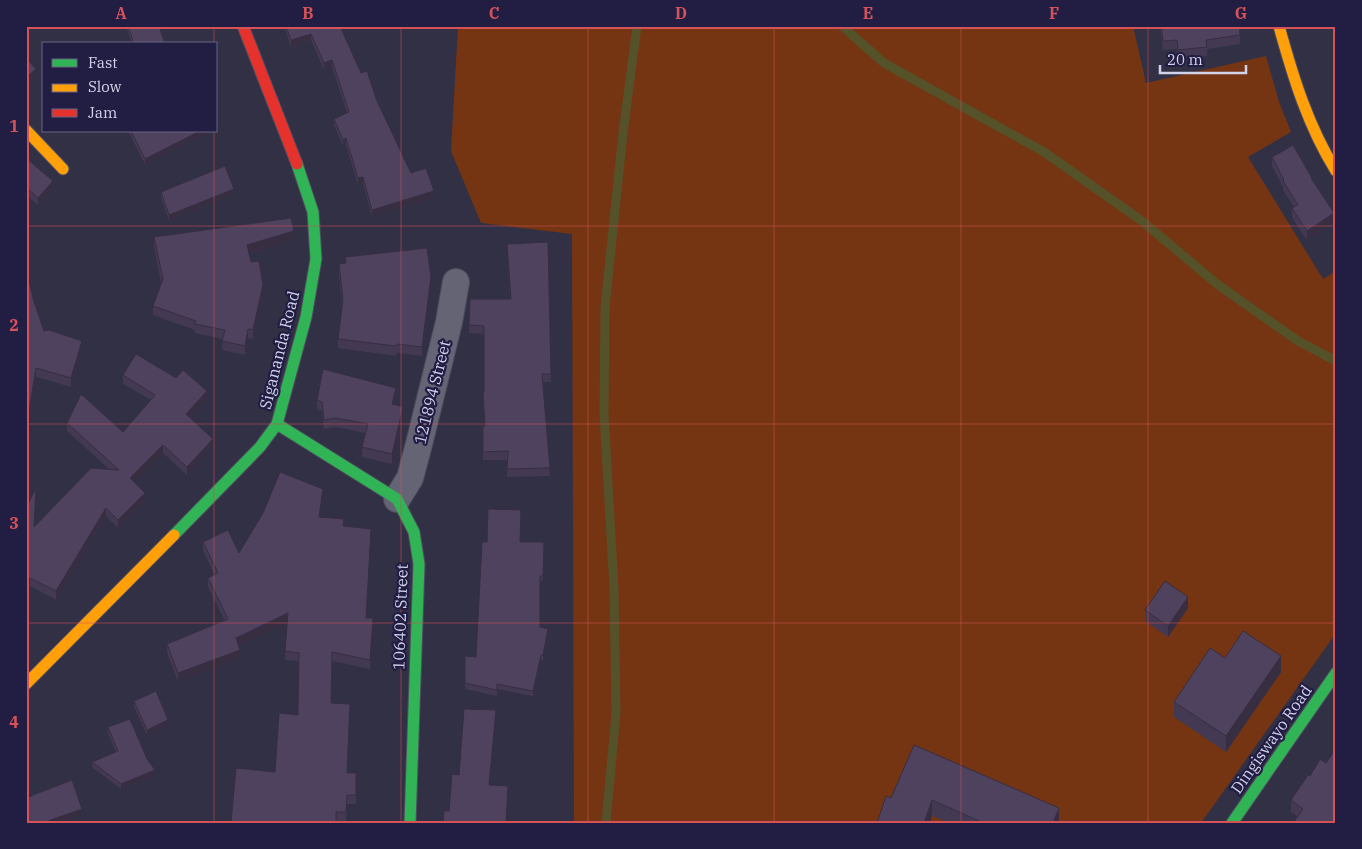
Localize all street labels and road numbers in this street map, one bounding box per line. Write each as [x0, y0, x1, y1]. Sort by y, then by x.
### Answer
street label: Sigananda Road [255, 288, 303, 411]
street label: 121894 Street [409, 338, 455, 446]
street label: 106402 Street [388, 563, 412, 670]
street label: Dingiswayo Road [1226, 681, 1316, 797]

